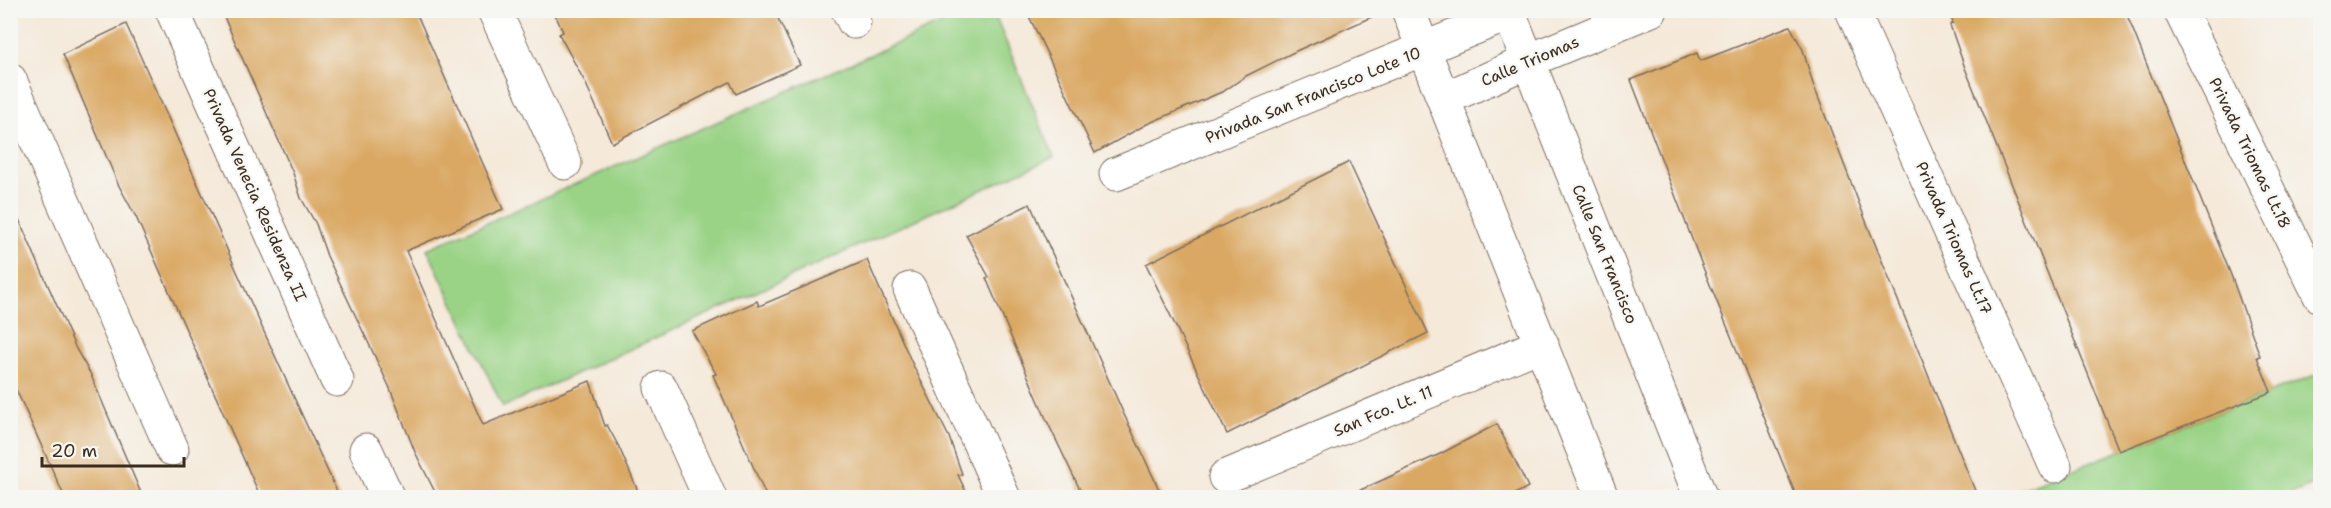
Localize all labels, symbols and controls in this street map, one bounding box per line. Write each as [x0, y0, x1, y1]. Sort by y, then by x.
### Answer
street label: Calle Triomas [1478, 31, 1582, 91]
street label: Privada San Francisco Lote 10 [1202, 42, 1424, 148]
street label: Privada Triomas Lt.18 [2204, 74, 2296, 232]
street label: Privada Venecia Residenza II [198, 85, 312, 305]
street label: Privada Triomas Lt.17 [1911, 158, 1997, 318]
street label: Calle San Francisco [1567, 181, 1643, 327]
street label: San Fco. Lt. 11 [1330, 381, 1436, 441]
scale bar [42, 430, 184, 468]
text: 20 m [51, 439, 97, 463]

